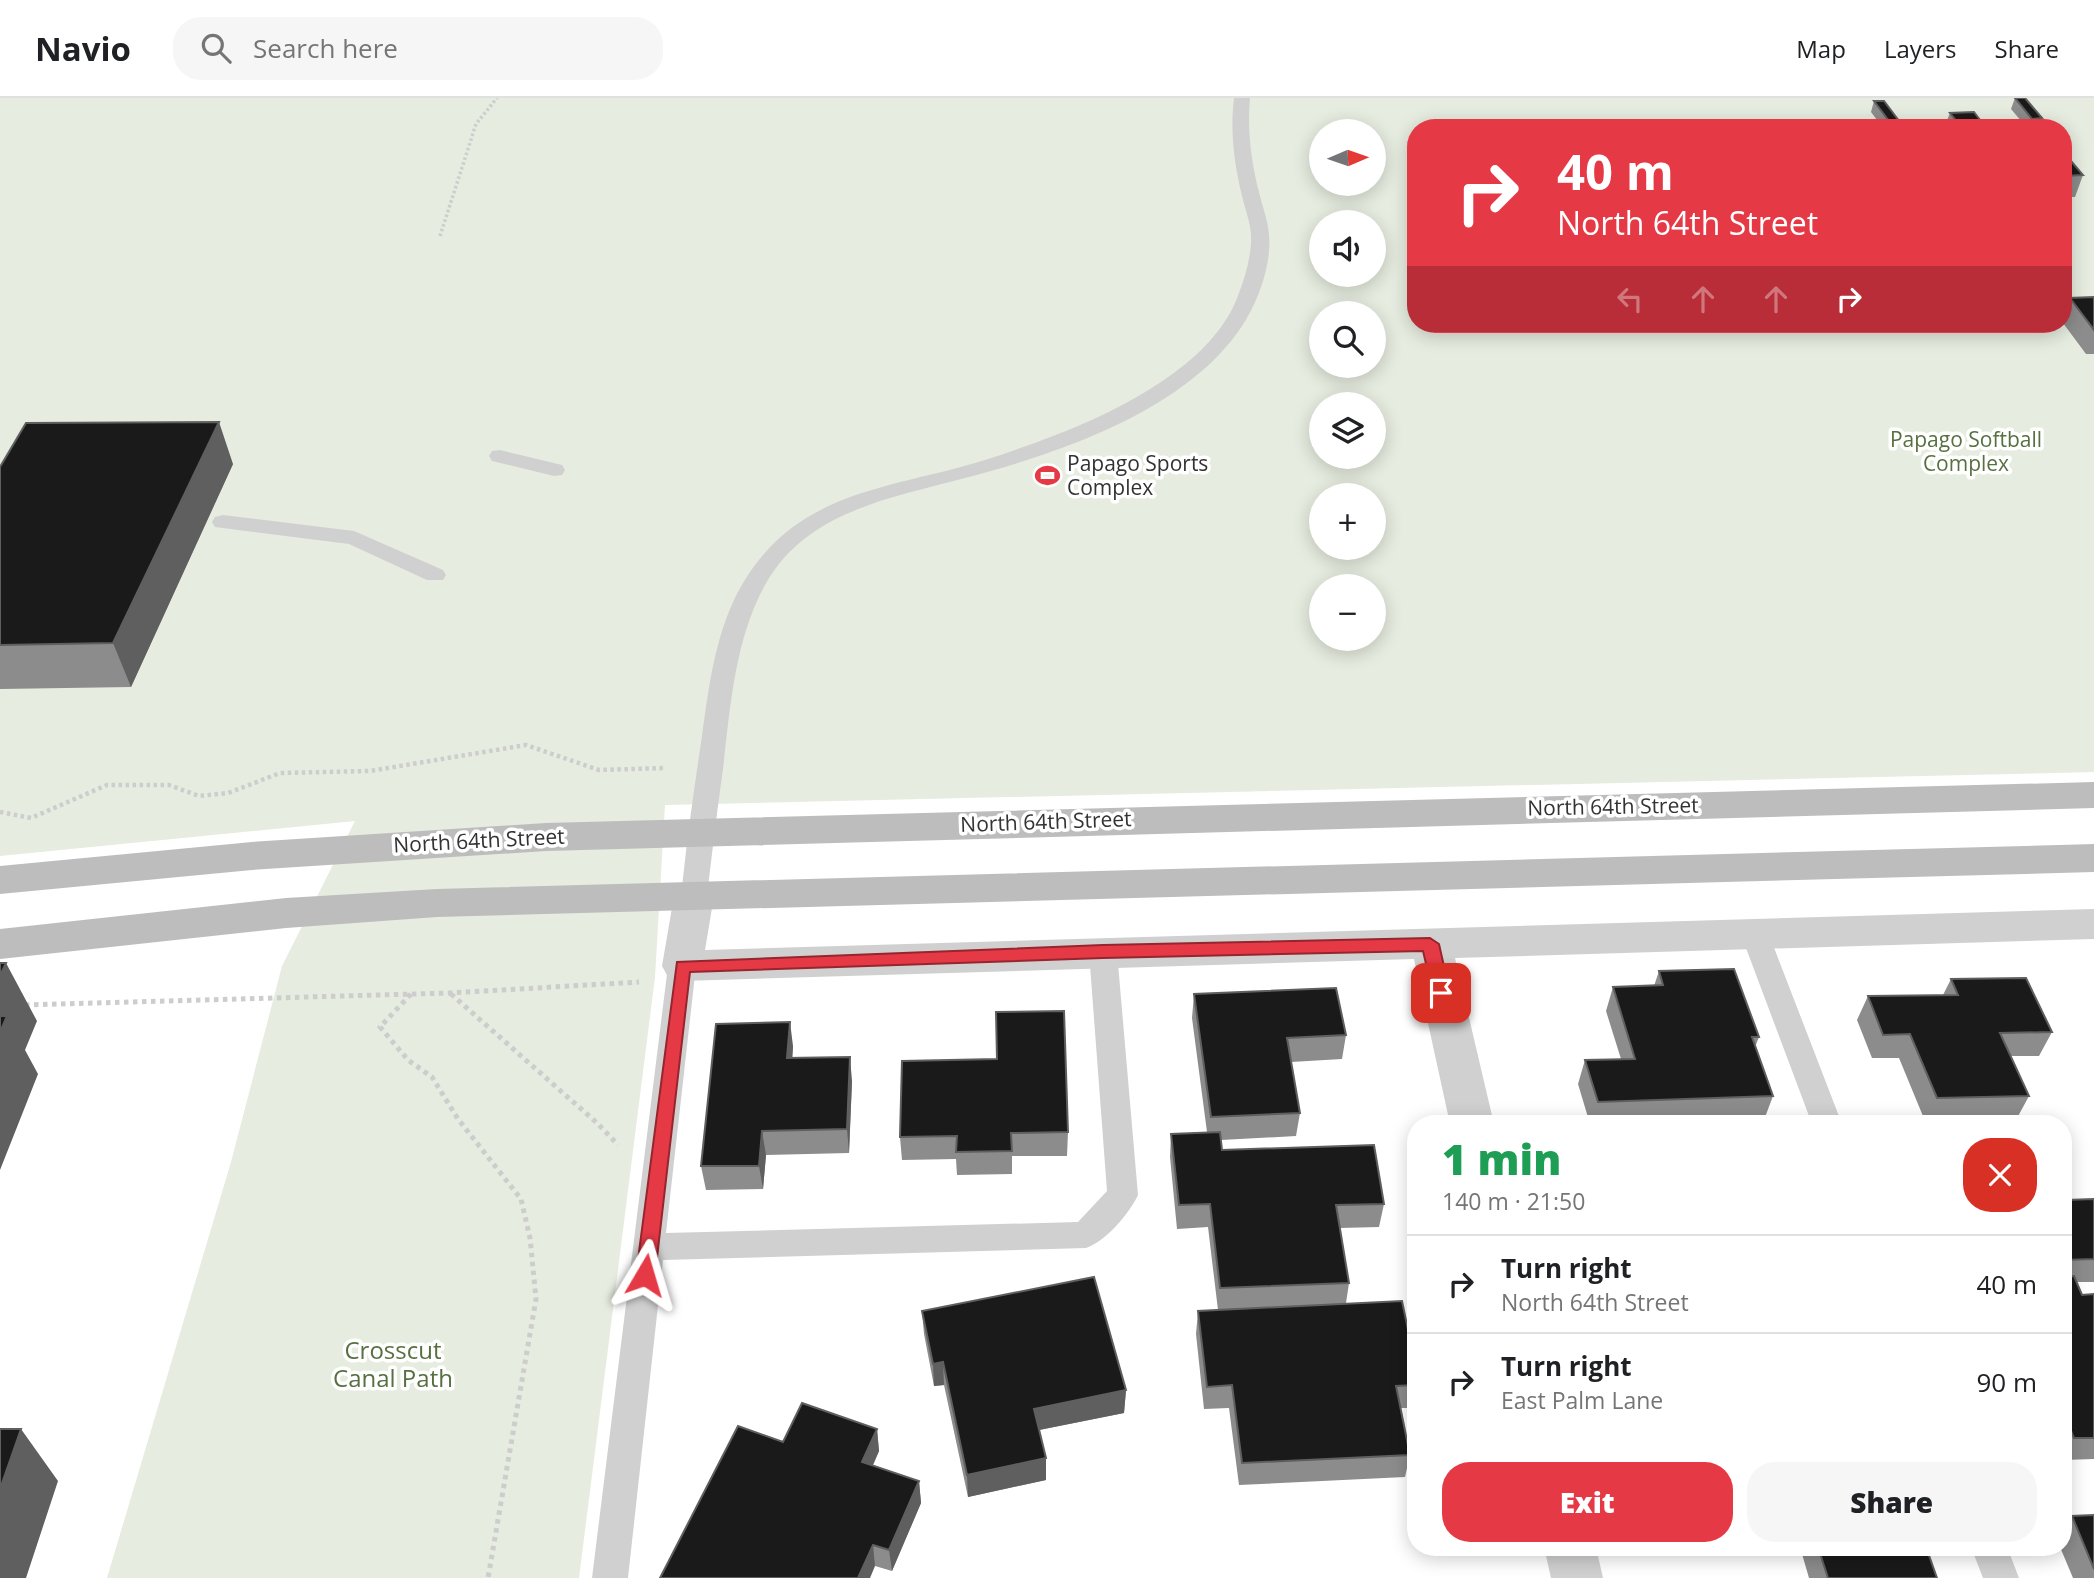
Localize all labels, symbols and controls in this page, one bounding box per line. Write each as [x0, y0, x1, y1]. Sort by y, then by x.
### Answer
search box [173, 17, 663, 80]
text: Navio [35, 26, 131, 71]
icon: search [197, 29, 235, 67]
text: Search here [253, 30, 398, 66]
text: Map [1796, 32, 1846, 65]
text: Layers [1884, 32, 1957, 65]
text: Share [1995, 32, 2059, 65]
north arrow [1309, 119, 1386, 196]
map controls [1309, 119, 1386, 651]
text: 40 m [1557, 138, 1674, 204]
icon: right [1442, 147, 1533, 238]
text: North 64th Street [1557, 201, 1818, 244]
button: sound [1309, 210, 1386, 287]
icon: left [1611, 280, 1649, 318]
icon: ahead [1684, 280, 1722, 318]
icon: ahead [1757, 280, 1795, 318]
icon: right [1830, 280, 1868, 318]
button: search [1309, 301, 1386, 378]
button: layers [1309, 392, 1386, 469]
park label: Papago Softball Complex [1890, 425, 2042, 477]
place label: Papago Sports Complex [1067, 449, 1208, 501]
sports icon: Papago Sports Complex [1033, 462, 1061, 490]
button: + [1309, 483, 1386, 560]
button: − [1309, 574, 1386, 651]
street label: North 64th Street [1527, 791, 1699, 821]
street label: North 64th Street [960, 804, 1132, 838]
street label: North 64th Street [393, 822, 565, 858]
pin [1411, 963, 1471, 1023]
icon: arrive [1422, 974, 1460, 1012]
text: 1 min [1442, 1130, 1561, 1187]
button: close [1963, 1138, 2037, 1212]
text: 140 m · 21:50 [1442, 1185, 1585, 1217]
position arrow [608, 1238, 682, 1312]
text: Turn right [1501, 1250, 1632, 1286]
icon: right [1442, 1265, 1480, 1303]
text: 40 m [1976, 1266, 2037, 1302]
text: North 64th Street [1501, 1286, 1689, 1318]
park label: Crosscut Canal Path [333, 1333, 453, 1394]
text: Turn right [1501, 1348, 1632, 1384]
icon: right [1442, 1363, 1480, 1401]
text: 90 m [1976, 1364, 2037, 1400]
text: East Palm Lane [1501, 1384, 1663, 1416]
button: Exit [1442, 1462, 1733, 1542]
button: Share [1747, 1462, 2037, 1542]

